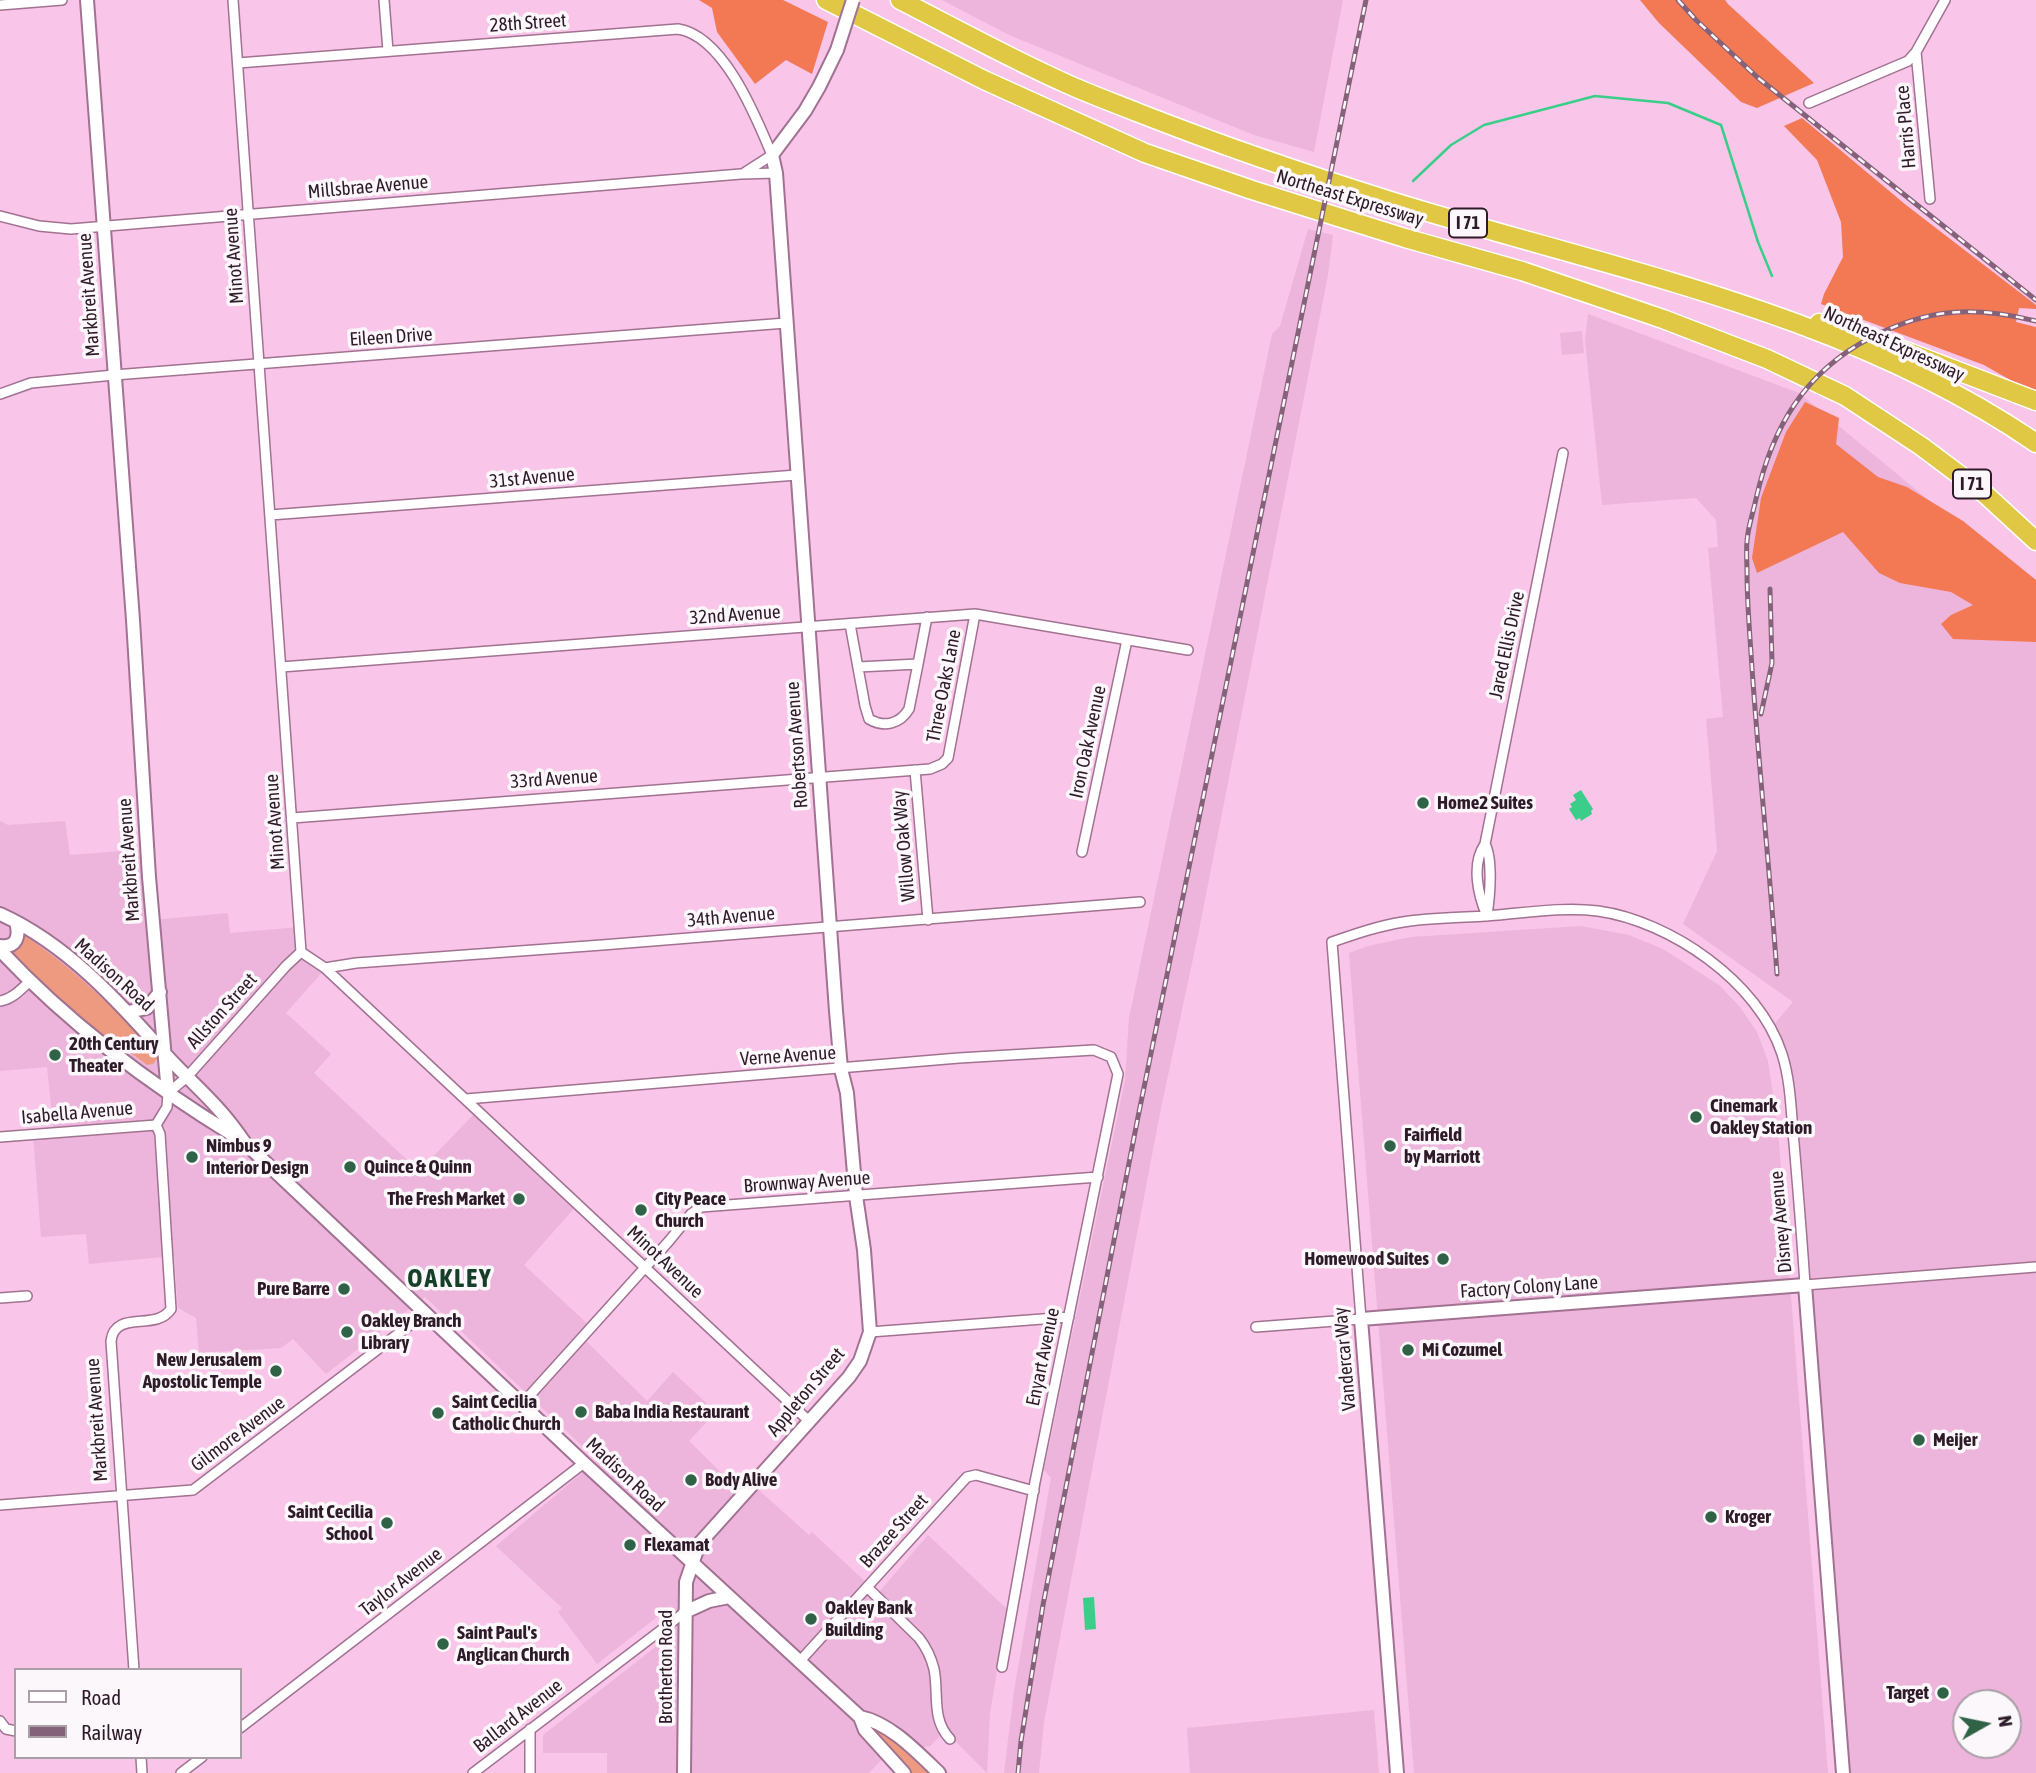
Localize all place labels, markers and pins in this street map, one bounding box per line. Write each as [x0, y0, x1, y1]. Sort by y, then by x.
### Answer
place label: Home2 Suites [1437, 792, 1533, 814]
marker: Home2 Suites [1415, 795, 1431, 811]
place label: 20th Century Theater [69, 1033, 159, 1077]
marker: 20th Century Theater [47, 1047, 63, 1063]
place label: Cinemark Oakley Station [1710, 1095, 1812, 1139]
marker: Cinemark Oakley Station [1688, 1109, 1704, 1125]
place label: Fairfield by Marriott [1404, 1124, 1480, 1168]
place label: Nimbus 9 Interior Design [206, 1135, 309, 1179]
marker: Fairfield by Marriott [1382, 1138, 1398, 1154]
marker: Nimbus 9 Interior Design [184, 1149, 200, 1165]
place label: Quince & Quinn [364, 1156, 472, 1178]
marker: Quince & Quinn [342, 1159, 358, 1175]
place label: The Fresh Market [387, 1188, 505, 1210]
place label: City Peace Church [655, 1188, 726, 1232]
marker: The Fresh Market [511, 1191, 527, 1207]
marker: City Peace Church [633, 1202, 649, 1218]
place label: Homewood Suites [1304, 1248, 1429, 1270]
marker: Homewood Suites [1435, 1251, 1451, 1267]
place label: Pure Barre [257, 1278, 330, 1300]
marker: Pure Barre [336, 1281, 352, 1297]
place label: Oakley Branch Library [361, 1310, 462, 1354]
marker: Oakley Branch Library [339, 1324, 355, 1340]
place label: Mi Cozumel [1422, 1339, 1502, 1361]
marker: Mi Cozumel [1400, 1342, 1416, 1358]
place label: New Jerusalem Apostolic Temple [143, 1349, 262, 1393]
marker: New Jerusalem Apostolic Temple [268, 1363, 284, 1379]
place label: Saint Cecilia Catholic Church [452, 1391, 561, 1435]
place label: Baba India Restaurant [595, 1401, 749, 1423]
marker: Baba India Restaurant [573, 1404, 589, 1420]
marker: Saint Cecilia Catholic Church [430, 1405, 446, 1421]
place label: Meijer [1933, 1429, 1977, 1451]
marker: Meijer [1911, 1432, 1927, 1448]
place label: Body Alive [705, 1469, 777, 1491]
marker: Body Alive [683, 1472, 699, 1488]
place label: Saint Cecilia School [288, 1501, 373, 1545]
place label: Kroger [1725, 1506, 1771, 1528]
marker: Kroger [1703, 1509, 1719, 1525]
marker: Saint Cecilia School [379, 1515, 395, 1531]
place label: Flexamat [644, 1534, 709, 1556]
marker: Flexamat [622, 1537, 638, 1553]
place label: Oakley Bank Building [825, 1597, 912, 1641]
marker: Oakley Bank Building [803, 1611, 819, 1627]
place label: Saint Paul's Anglican Church [457, 1622, 570, 1666]
marker: Saint Paul's Anglican Church [435, 1636, 451, 1652]
place label: Target [1886, 1682, 1929, 1704]
marker: Target [1935, 1685, 1951, 1701]

